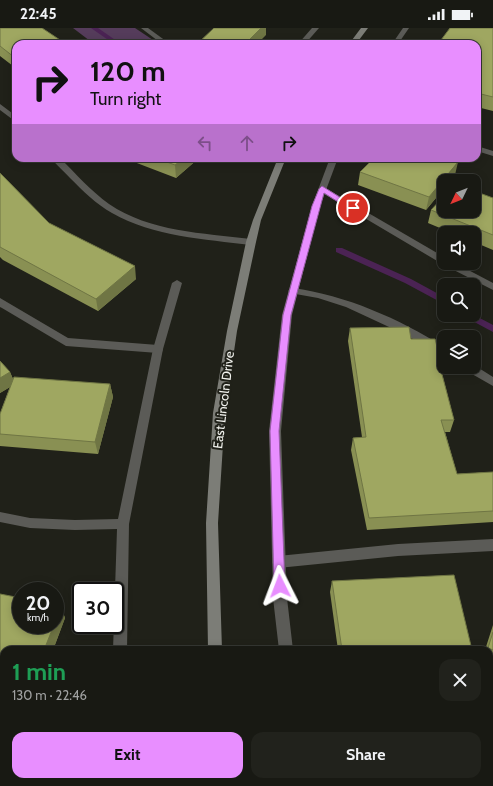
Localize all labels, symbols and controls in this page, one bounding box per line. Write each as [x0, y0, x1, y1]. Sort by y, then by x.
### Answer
text: 22:45 [20, 5, 57, 23]
text: 120 m [90, 54, 166, 88]
icon: right [24, 56, 76, 108]
text: Turn right [90, 88, 161, 110]
icon: left [194, 132, 216, 154]
icon: ahead [236, 132, 258, 154]
icon: right [278, 132, 300, 154]
north arrow [437, 174, 481, 218]
map controls [437, 174, 481, 374]
pin [336, 191, 370, 225]
icon: arrive [342, 197, 364, 219]
button: sound [437, 226, 481, 270]
button: search [437, 278, 481, 322]
button: layers [437, 330, 481, 374]
street label: East Lincoln Drive [209, 350, 237, 450]
position arrow [259, 565, 301, 607]
speed limit sign: 30 [72, 582, 124, 634]
text: 20 [26, 591, 50, 615]
text: km/h [27, 611, 49, 624]
text: 1 min [12, 657, 66, 686]
button: close [439, 659, 481, 701]
text: 130 m · 22:46 [12, 687, 87, 703]
button: Exit [12, 732, 243, 778]
button: Share [251, 732, 481, 778]

